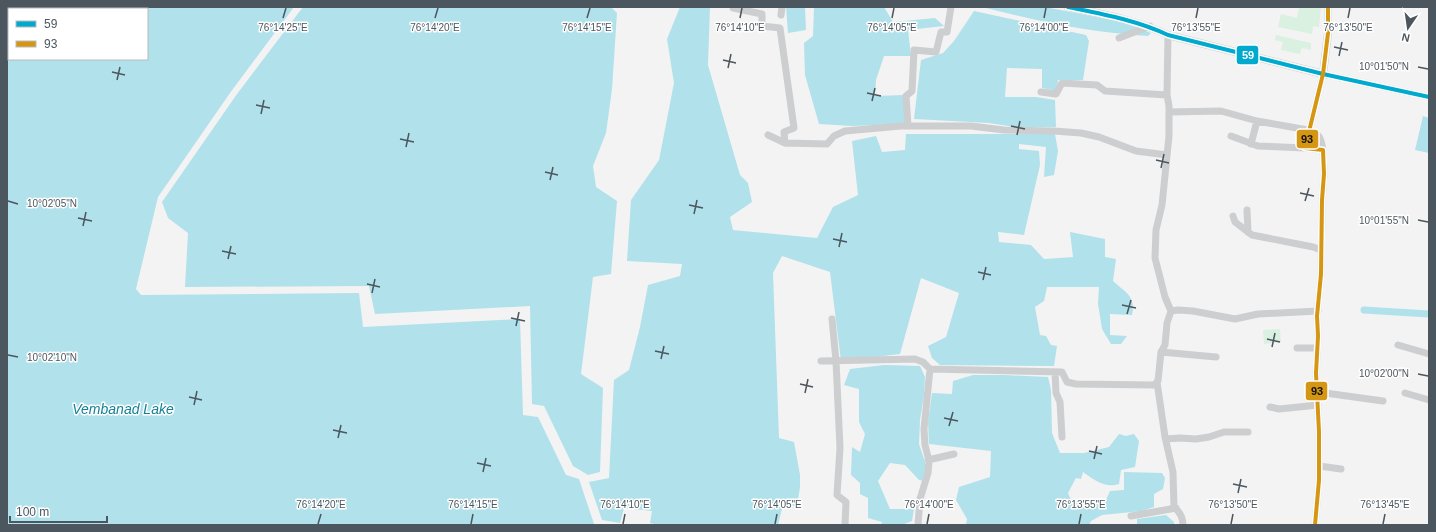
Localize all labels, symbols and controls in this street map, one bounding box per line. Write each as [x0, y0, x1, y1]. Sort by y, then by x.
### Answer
legend [8, 8, 148, 60]
north arrow [1388, 8, 1428, 48]
text: 59 [44, 17, 58, 31]
text: 76°14'25"E [258, 22, 308, 33]
text: 76°14'20"E [410, 22, 460, 33]
text: 76°14'15"E [562, 22, 612, 33]
text: 76°14'10"E [715, 22, 765, 33]
text: 76°14'05"E [867, 22, 917, 33]
text: 76°14'00"E [1019, 22, 1069, 33]
text: 76°13'55"E [1171, 22, 1221, 33]
text: 76°13'50"E [1323, 22, 1373, 33]
text: N [1400, 31, 1411, 44]
text: 93 [44, 37, 58, 51]
line badge: 59 [1236, 45, 1259, 65]
text: 59 [1242, 49, 1254, 61]
text: 10°01'50"N [1359, 61, 1409, 72]
line badge: 93 [1296, 129, 1319, 149]
text: 93 [1301, 133, 1313, 145]
text: 10°02'05"N [27, 198, 77, 209]
text: 10°01'55"N [1359, 215, 1409, 226]
text: 10°02'10"N [27, 352, 77, 363]
text: 10°02'00"N [1359, 368, 1409, 379]
line badge: 93 [1305, 381, 1328, 401]
text: 93 [1311, 385, 1323, 397]
water label: Vembanad Lake [72, 401, 174, 417]
scale bar [10, 498, 107, 524]
text: 76°14'20"E [296, 499, 346, 510]
text: 76°14'15"E [448, 499, 498, 510]
text: 76°14'10"E [600, 499, 650, 510]
text: 76°14'05"E [752, 499, 802, 510]
text: 76°14'00"E [904, 499, 954, 510]
text: 76°13'55"E [1056, 499, 1106, 510]
text: 76°13'50"E [1208, 499, 1258, 510]
text: 76°13'45"E [1360, 499, 1410, 510]
text: 100 m [16, 505, 49, 519]

